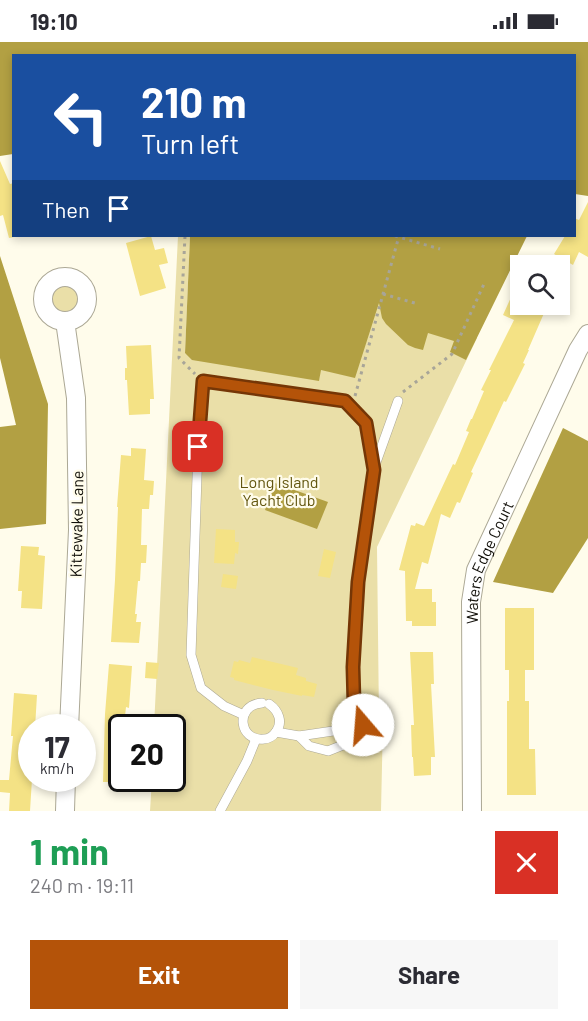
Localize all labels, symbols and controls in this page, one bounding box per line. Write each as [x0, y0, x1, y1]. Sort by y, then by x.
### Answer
text: 19:10 [30, 8, 78, 34]
text: 210 m [141, 76, 247, 126]
icon: left [42, 78, 120, 156]
text: Turn left [141, 127, 239, 159]
icon: arrive [102, 192, 135, 225]
text: Then [42, 196, 90, 222]
map controls [510, 255, 570, 315]
button: search [510, 255, 570, 315]
pin [172, 421, 223, 472]
icon: arrive [181, 430, 214, 463]
street label: Kittewake Lane [66, 470, 86, 578]
park label: Long Island Yacht Club [239, 472, 319, 509]
street label: Waters Edge Court [462, 497, 516, 624]
position arrow [331, 693, 395, 757]
speed limit sign: 20 [108, 714, 186, 792]
text: 17 [44, 728, 70, 764]
text: km/h [40, 759, 74, 777]
text: 1 min [30, 829, 109, 872]
button: close [495, 831, 558, 894]
text: 240 m · 19:11 [30, 873, 134, 897]
button: Exit [30, 940, 288, 1009]
button: Share [300, 940, 558, 1009]

